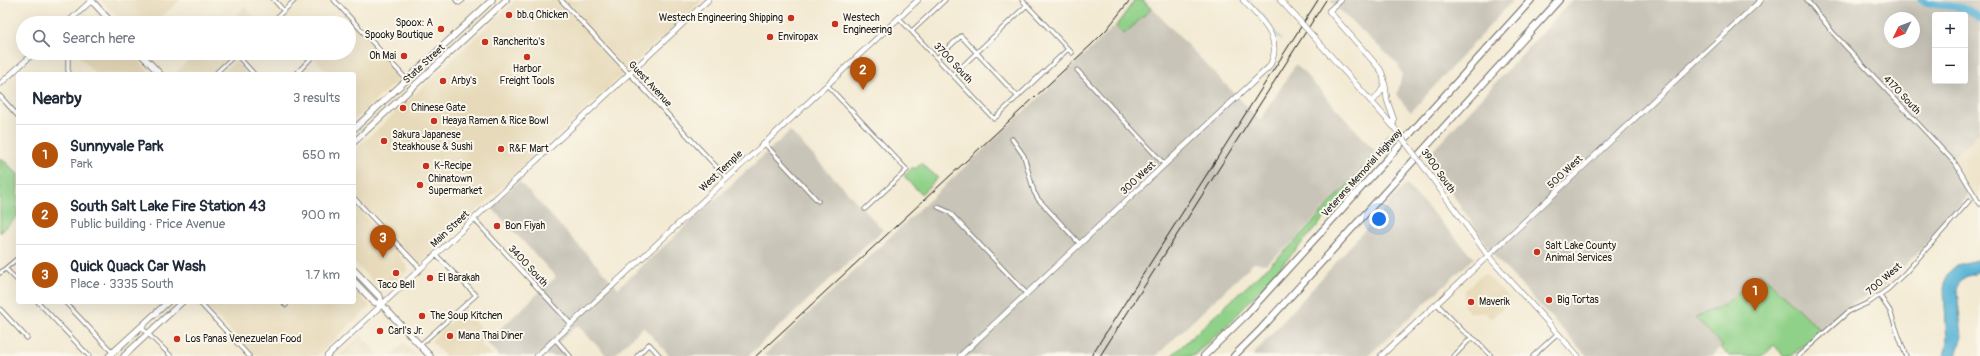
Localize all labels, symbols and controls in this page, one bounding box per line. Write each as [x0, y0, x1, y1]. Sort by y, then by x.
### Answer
place label: bb.q Chicken [517, 9, 569, 21]
marker: bb.q Chicken [504, 10, 514, 20]
place label: Westech Engineering Shipping [659, 12, 783, 24]
place label: Westech Engineering [843, 12, 892, 36]
north arrow [1884, 12, 1920, 48]
map controls [1932, 12, 1968, 84]
button: + [1932, 12, 1968, 48]
marker: Westech Engineering Shipping [786, 13, 796, 23]
search box [16, 16, 356, 60]
place label: Spoox: A Spooky Boutique [365, 17, 433, 41]
marker: Westech Engineering [830, 19, 840, 29]
marker: Spoox: A Spooky Boutique [436, 24, 446, 34]
icon: search [30, 27, 52, 49]
text: Search here [62, 29, 135, 48]
place label: Enviropax [778, 31, 818, 43]
marker: Enviropax [765, 32, 775, 42]
place label: Rancherito's [493, 36, 545, 48]
marker: Rancherito's [480, 37, 490, 47]
street label: 3700 South [931, 40, 975, 86]
street label: State Street [401, 41, 448, 86]
button: − [1932, 48, 1968, 84]
place label: Oh Mai [369, 50, 396, 62]
marker: Oh Mai [399, 51, 409, 61]
marker: Harbor Freight Tools [522, 52, 532, 62]
pin: 2 [850, 57, 876, 90]
street label: Guest Avenue [626, 59, 674, 109]
place label: Harbor Freight Tools [500, 63, 555, 87]
street label: 4170 South [1881, 73, 1923, 117]
place label: Arby's [451, 75, 477, 87]
marker: Arby's [438, 76, 448, 86]
text: Nearby [32, 88, 81, 109]
text: 3 results [293, 90, 340, 106]
place label: Chinese Gate [411, 102, 466, 114]
marker: Chinese Gate [398, 103, 408, 113]
place label: Heaya Ramen & Rice Bowl [442, 115, 549, 127]
marker: Heaya Ramen & Rice Bowl [429, 116, 439, 126]
street label: Veterans Memorial Highway [1319, 126, 1405, 220]
place label: Sakura Japanese Steakhouse & Sushi [392, 129, 473, 153]
marker: Sakura Japanese Steakhouse & Sushi [379, 136, 389, 146]
text: Sunnyvale Park [70, 137, 164, 156]
place label: R&F Mart [509, 143, 550, 155]
marker: R&F Mart [496, 144, 506, 154]
street label: 3900 South [1418, 146, 1458, 196]
text: 1 [42, 147, 48, 163]
text: 650 m [302, 147, 340, 163]
street label: West Temple [697, 148, 745, 194]
street label: 500 West [1545, 152, 1586, 191]
text: Park [70, 156, 93, 172]
street label: 300 West [1118, 158, 1159, 197]
place label: K-Recipe [434, 160, 472, 172]
marker: K-Recipe [421, 161, 431, 171]
place label: Chinatown Supermarket [428, 173, 483, 197]
marker: Chinatown Supermarket [415, 180, 425, 190]
text: South Salt Lake Fire Station 43 [70, 197, 266, 216]
text: 2 [41, 207, 49, 223]
text: 900 m [301, 207, 340, 223]
street label: Main Street [428, 207, 473, 250]
your location [1369, 209, 1389, 229]
text: Public building · Price Avenue [70, 216, 225, 232]
place label: Bon Fiyah [505, 220, 545, 232]
marker: Bon Fiyah [492, 221, 502, 231]
pin: 3 [370, 225, 396, 258]
place label: Salt Lake County Animal Services [1545, 240, 1617, 264]
street label: 3400 South [506, 243, 550, 289]
marker: Salt Lake County Animal Services [1532, 247, 1542, 257]
text: Quick Quack Car Wash [70, 257, 206, 276]
street label: 700 West [1864, 260, 1905, 298]
text: 3 [41, 267, 49, 283]
text: 1.7 km [305, 267, 340, 283]
marker: Taco Bell [391, 268, 401, 278]
place label: El Barakah [438, 272, 480, 284]
marker: El Barakah [425, 273, 435, 283]
text: Place · 3335 South [70, 276, 173, 292]
pin: 1 [1742, 278, 1768, 311]
place label: Taco Bell [377, 279, 415, 291]
place label: Big Tortas [1557, 294, 1599, 306]
marker: Big Tortas [1544, 295, 1554, 305]
place label: Maverik [1479, 296, 1511, 308]
marker: Maverik [1466, 297, 1476, 307]
place label: The Soup Kitchen [430, 310, 503, 322]
marker: The Soup Kitchen [417, 311, 427, 321]
place label: Carl's Jr. [388, 325, 423, 337]
marker: Carl's Jr. [375, 326, 385, 336]
place label: Mana Thai Diner [458, 330, 523, 342]
marker: Mana Thai Diner [445, 331, 455, 341]
place label: Los Panas Venezuelan Food [185, 333, 301, 345]
marker: Los Panas Venezuelan Food [172, 334, 182, 344]

